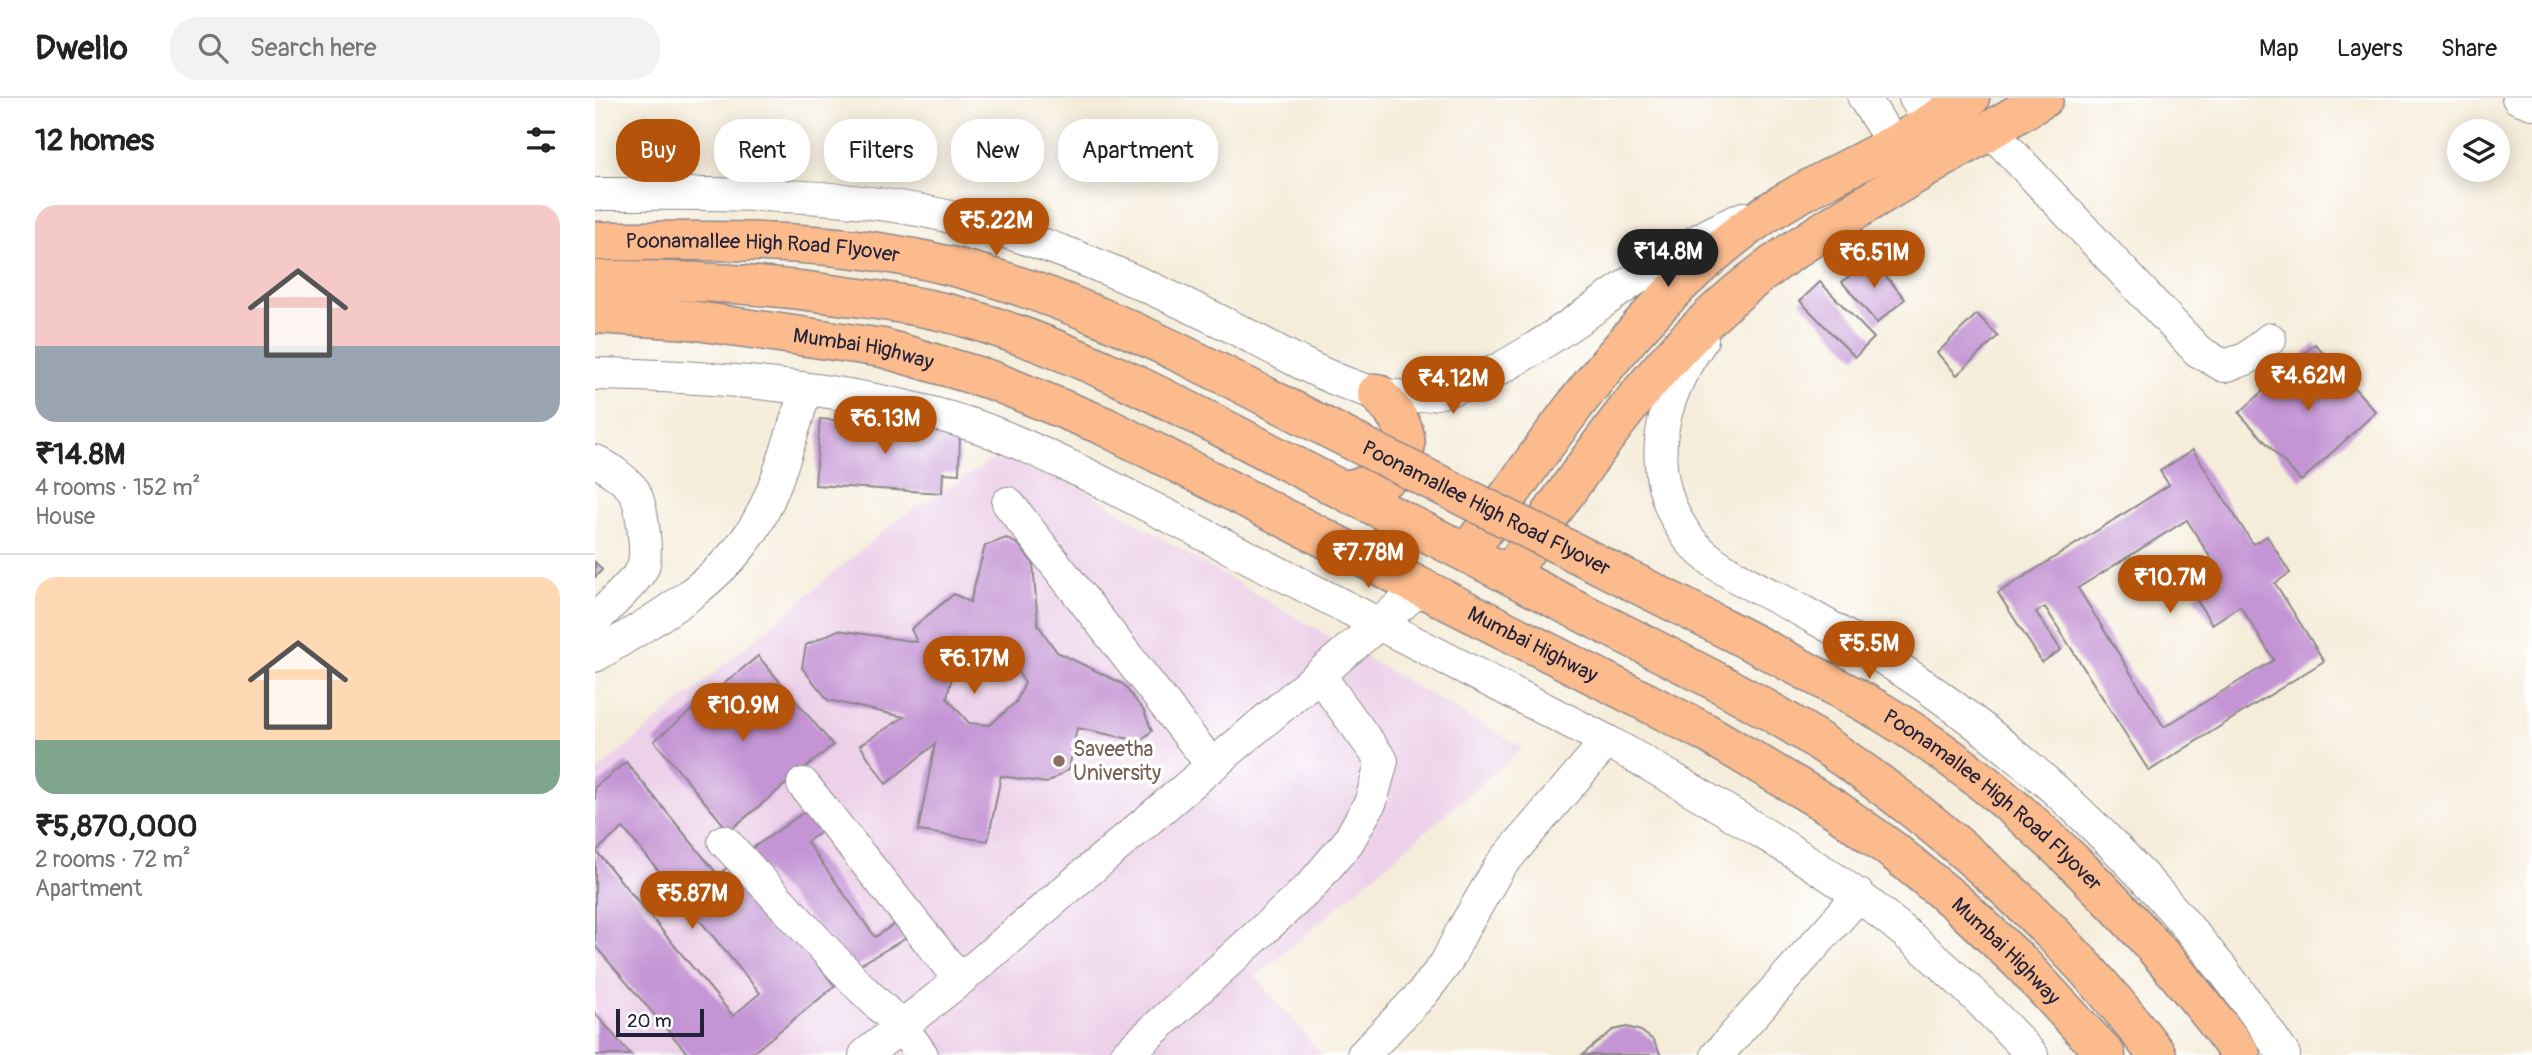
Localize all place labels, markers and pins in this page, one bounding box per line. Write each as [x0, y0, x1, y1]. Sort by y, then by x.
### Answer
pin: ₹5.22M [939, 198, 1053, 258]
pin: ₹14.8M [1611, 230, 1725, 289]
pin: ₹6.51M [1817, 230, 1931, 290]
pin: ₹4.62M [2251, 354, 2365, 413]
pin: ₹4.12M [1396, 356, 1510, 416]
pin: ₹6.13M [828, 396, 942, 456]
pin: ₹7.78M [1311, 531, 1425, 590]
pin: ₹10.7M [2113, 556, 2227, 615]
pin: ₹5.5M [1820, 622, 1918, 681]
pin: ₹6.17M [917, 636, 1031, 696]
pin: ₹10.9M [686, 684, 800, 743]
place label: Saveetha University [1073, 736, 1161, 787]
marker: Saveetha University [1051, 753, 1067, 769]
pin: ₹5.87M [635, 872, 749, 931]

